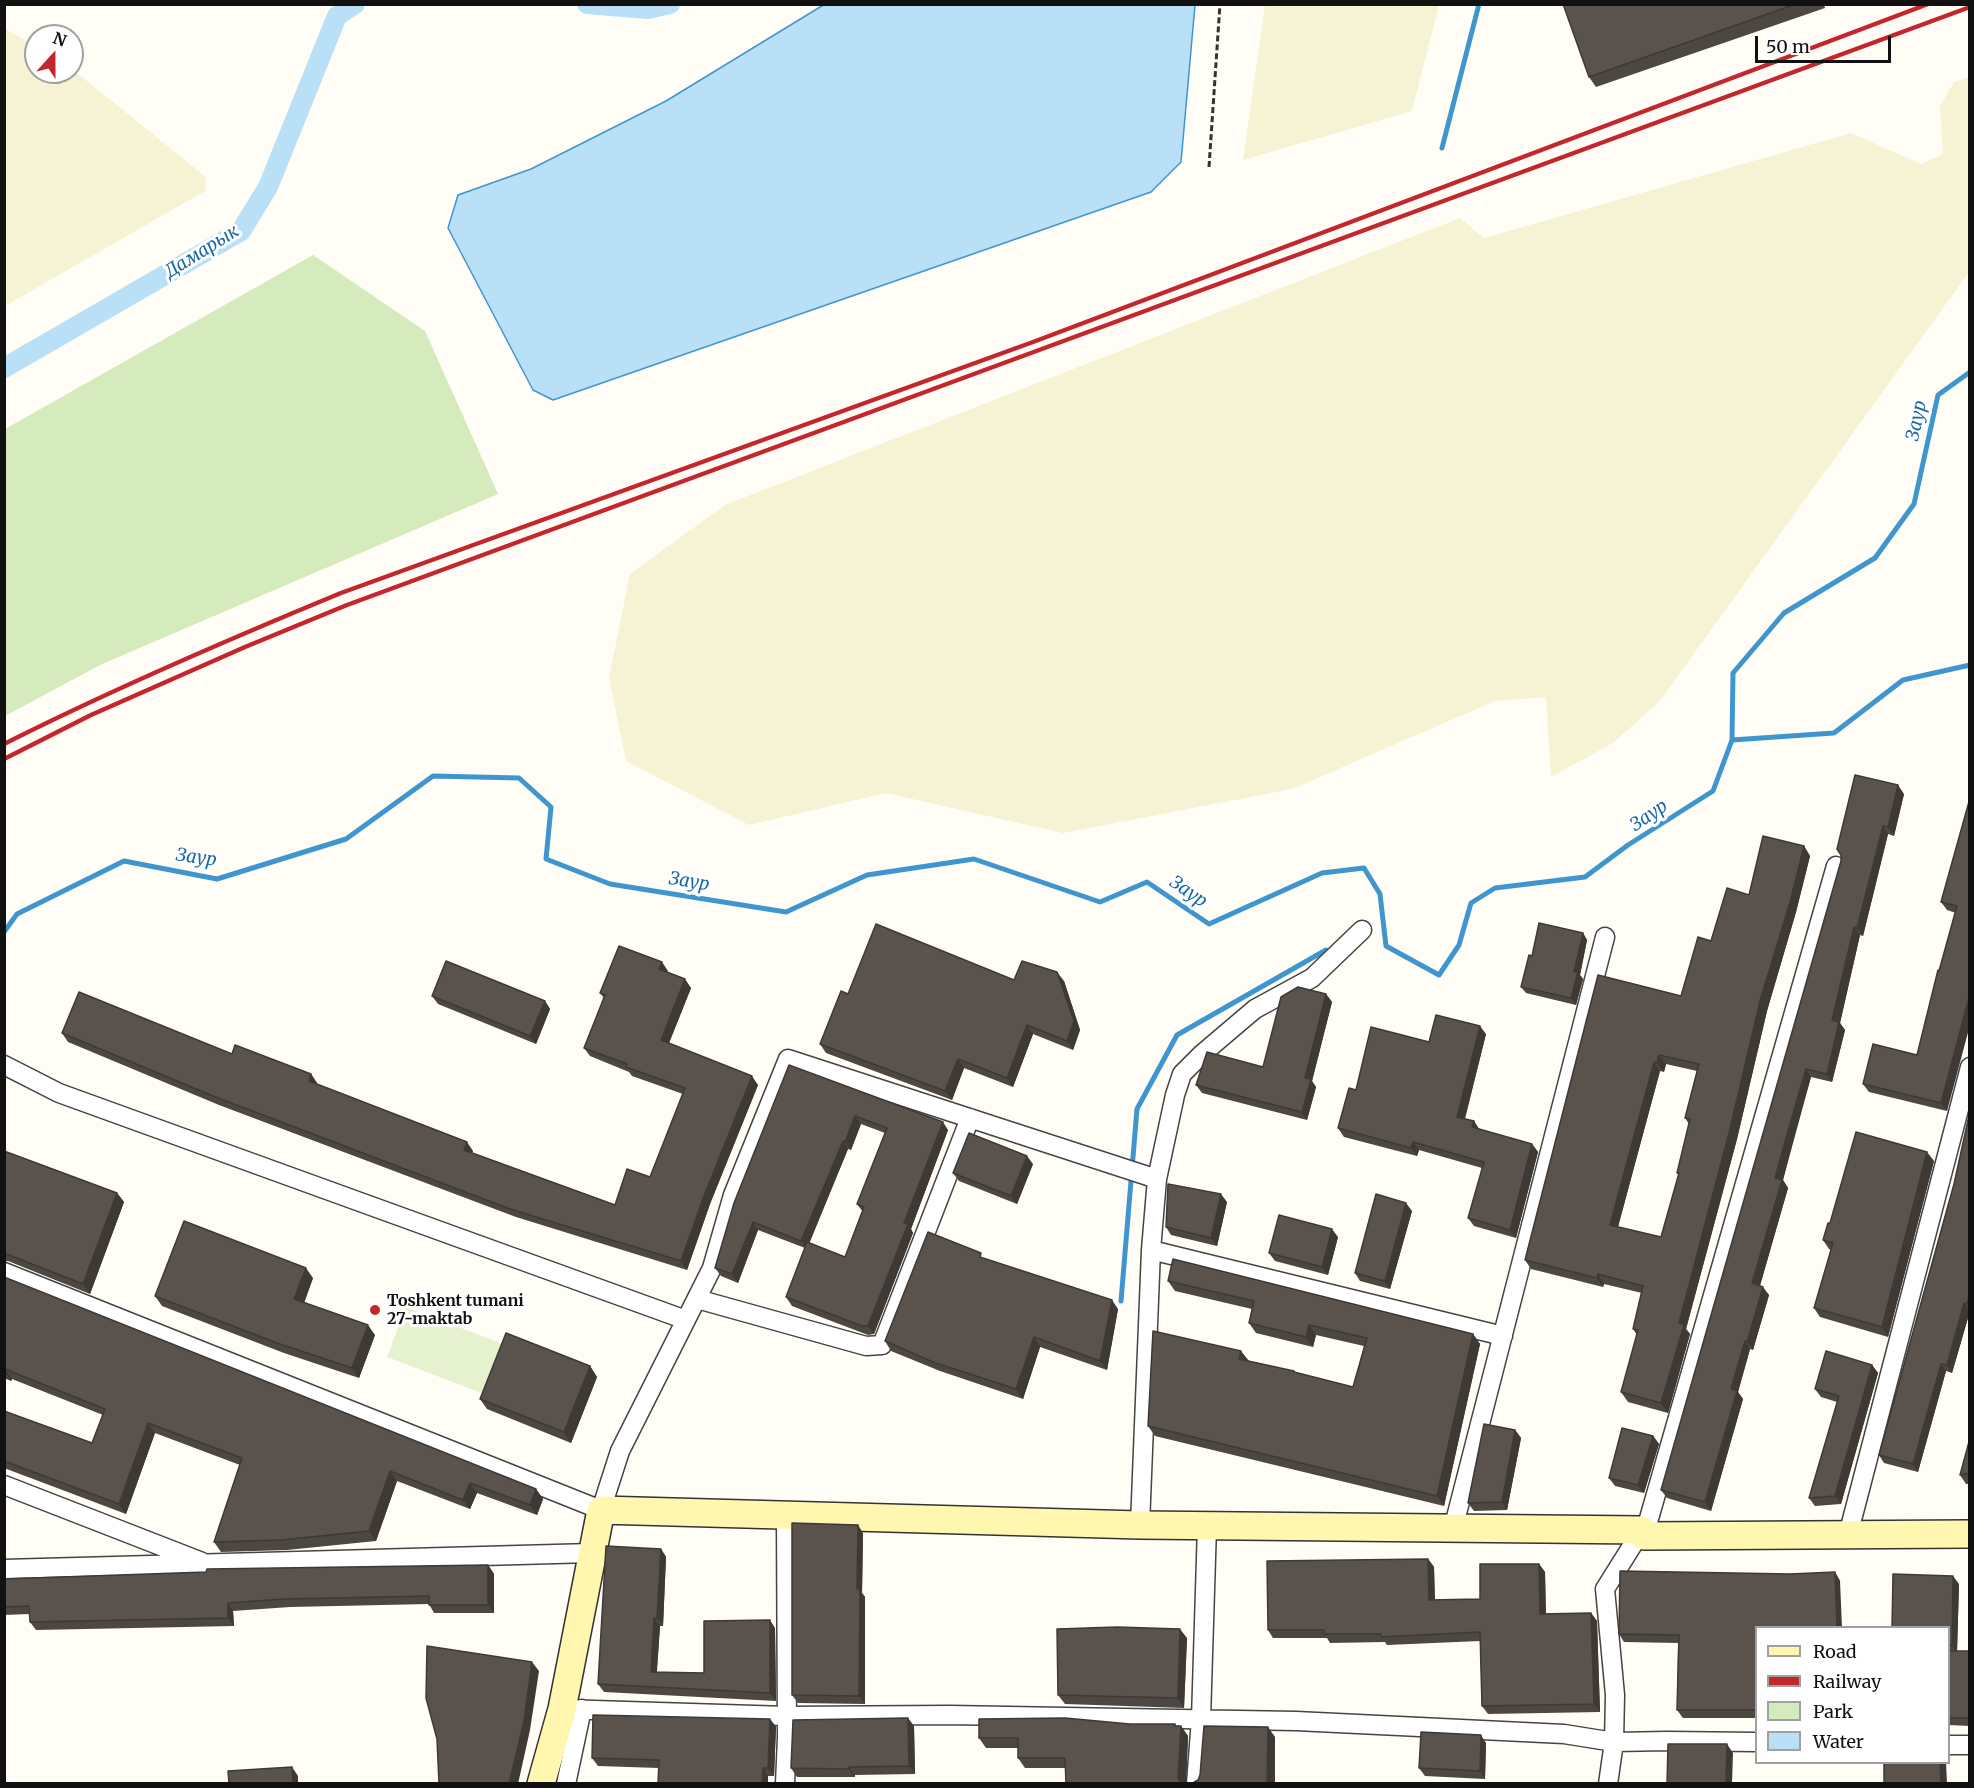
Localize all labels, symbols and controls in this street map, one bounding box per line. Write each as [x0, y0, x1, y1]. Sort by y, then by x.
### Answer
north arrow [24, 24, 84, 84]
scale bar [1758, 24, 1894, 62]
text: N [50, 27, 69, 51]
text: 50 m [1766, 35, 1810, 58]
water label: Дамарык [161, 221, 243, 283]
water label: Заур [1902, 399, 1932, 443]
water label: Заур [1626, 796, 1672, 836]
water label: Заур [174, 844, 218, 872]
water label: Заур [667, 868, 711, 896]
water label: Заур [1165, 872, 1211, 912]
place label: Toshkent tumani 27-maktab [387, 1291, 524, 1329]
marker: Toshkent tumani 27-maktab [368, 1303, 382, 1317]
legend [1755, 1626, 1950, 1764]
text: Road [1813, 1640, 1857, 1663]
text: Railway [1813, 1670, 1881, 1693]
text: Park [1813, 1700, 1853, 1723]
text: Water [1813, 1730, 1864, 1753]

